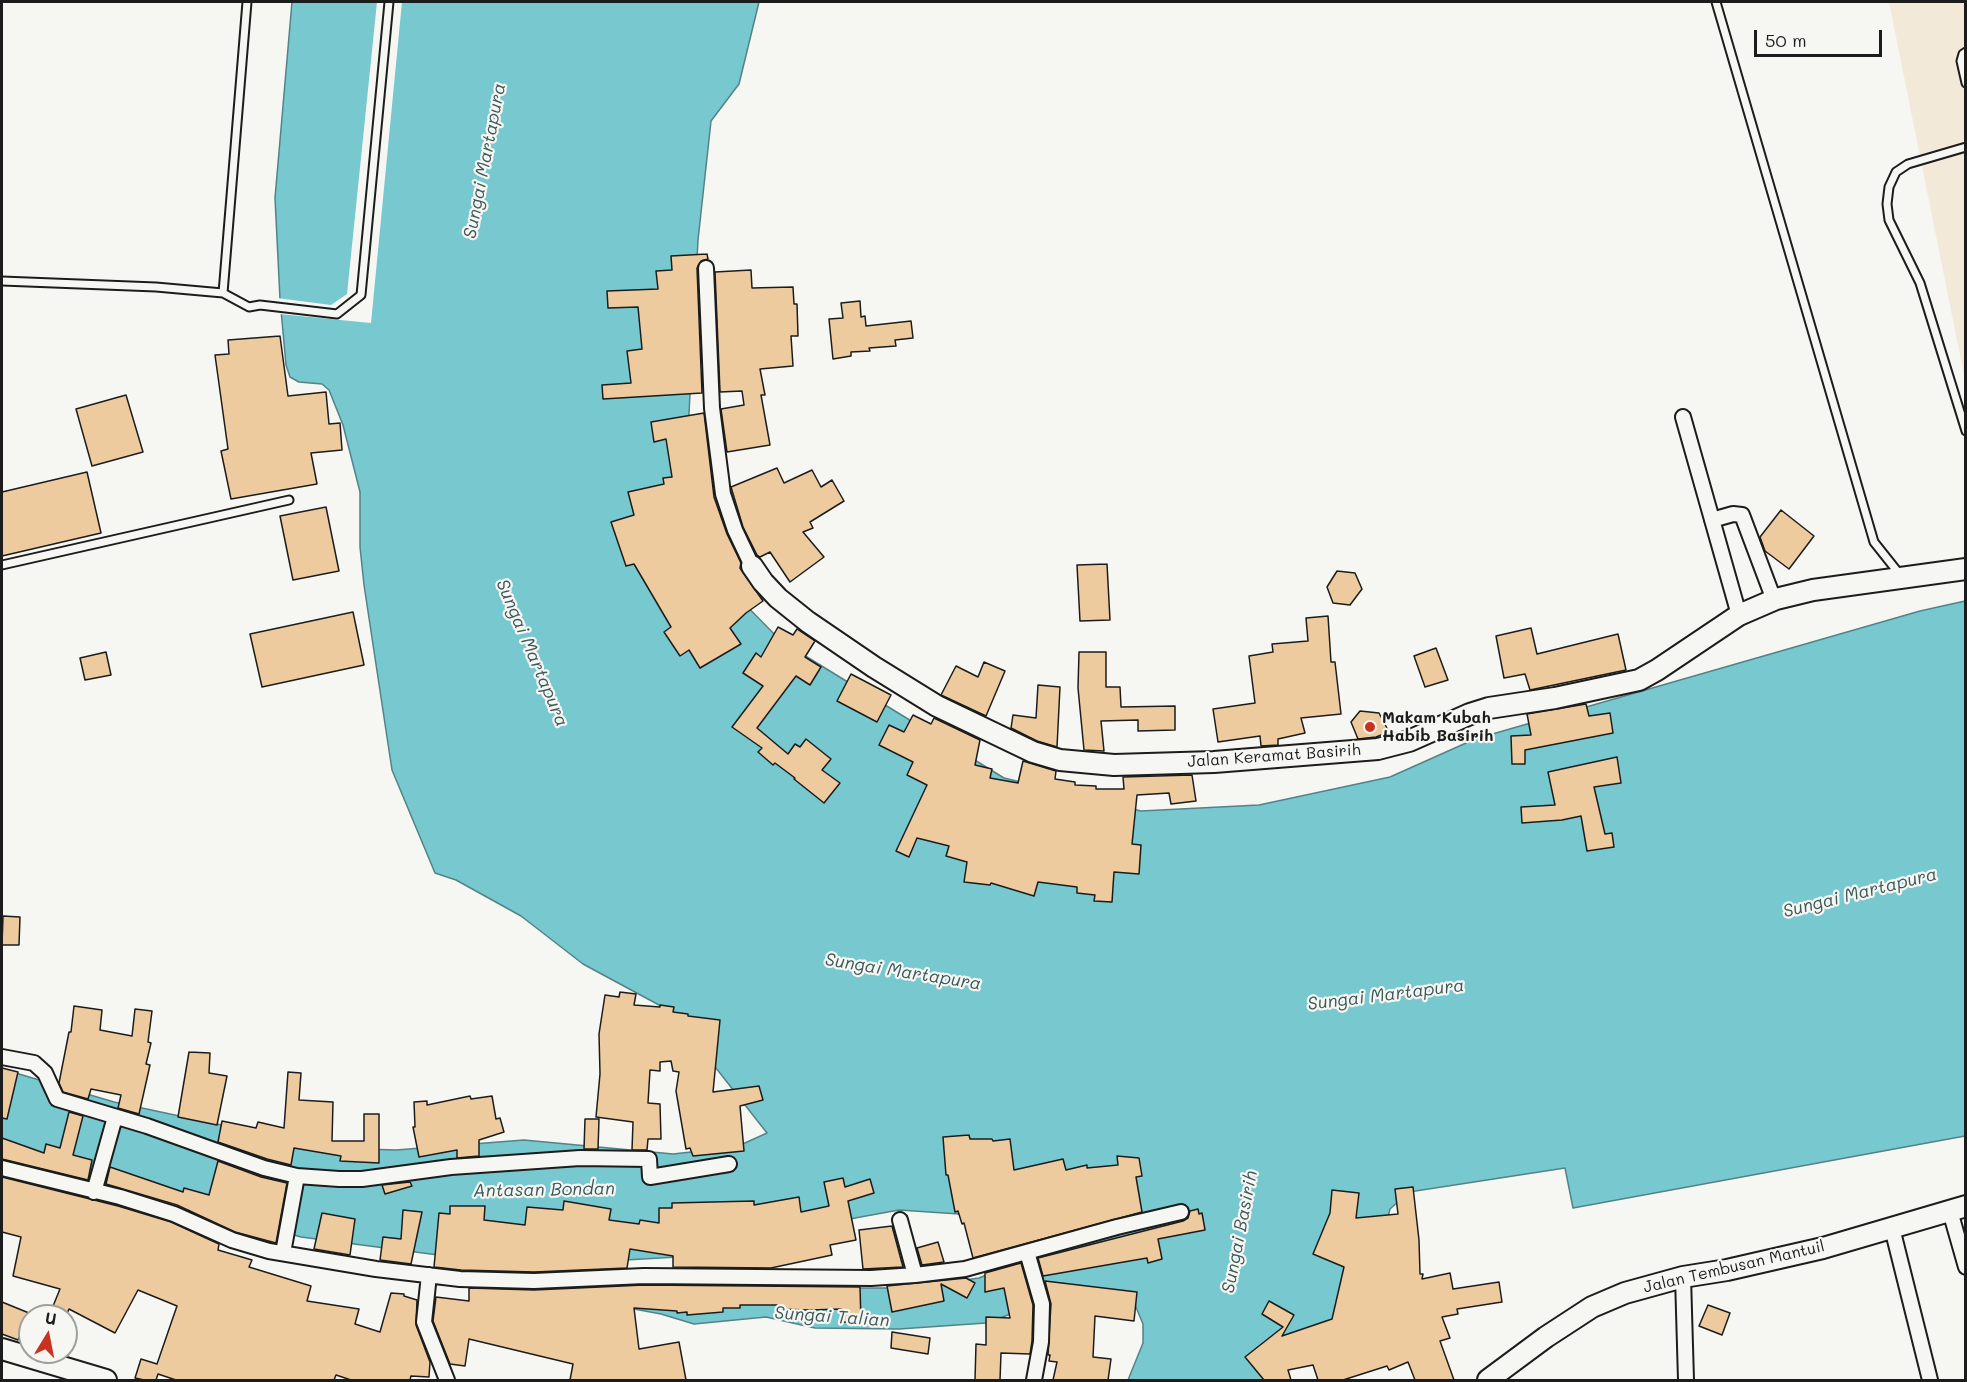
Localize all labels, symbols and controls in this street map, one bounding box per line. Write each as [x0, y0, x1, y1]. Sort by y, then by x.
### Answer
scale bar [1757, 18, 1884, 56]
text: 50 m [1765, 28, 1807, 52]
water label: Sungai Martapura [459, 81, 511, 241]
water label: Sungai Martapura [491, 576, 573, 730]
place label: Makam Kubah Habib Basirih [1382, 708, 1493, 746]
marker: Makam Kubah Habib Basirih [1363, 720, 1377, 734]
street label: Jalan Keramat Basirih [1187, 740, 1361, 772]
water label: Sungai Martapura [1781, 863, 1939, 923]
water label: Sungai Martapura [823, 949, 983, 995]
water label: Sungai Martapura [1306, 975, 1466, 1015]
water label: Sungai Basirih [1218, 1169, 1262, 1295]
water label: Antasan Bondan [473, 1178, 615, 1202]
street label: Jalan Tembusan Mantuil [1642, 1237, 1826, 1297]
water label: Sungai Talian [774, 1302, 890, 1332]
north arrow [18, 1304, 78, 1364]
text: U [43, 1306, 58, 1329]

